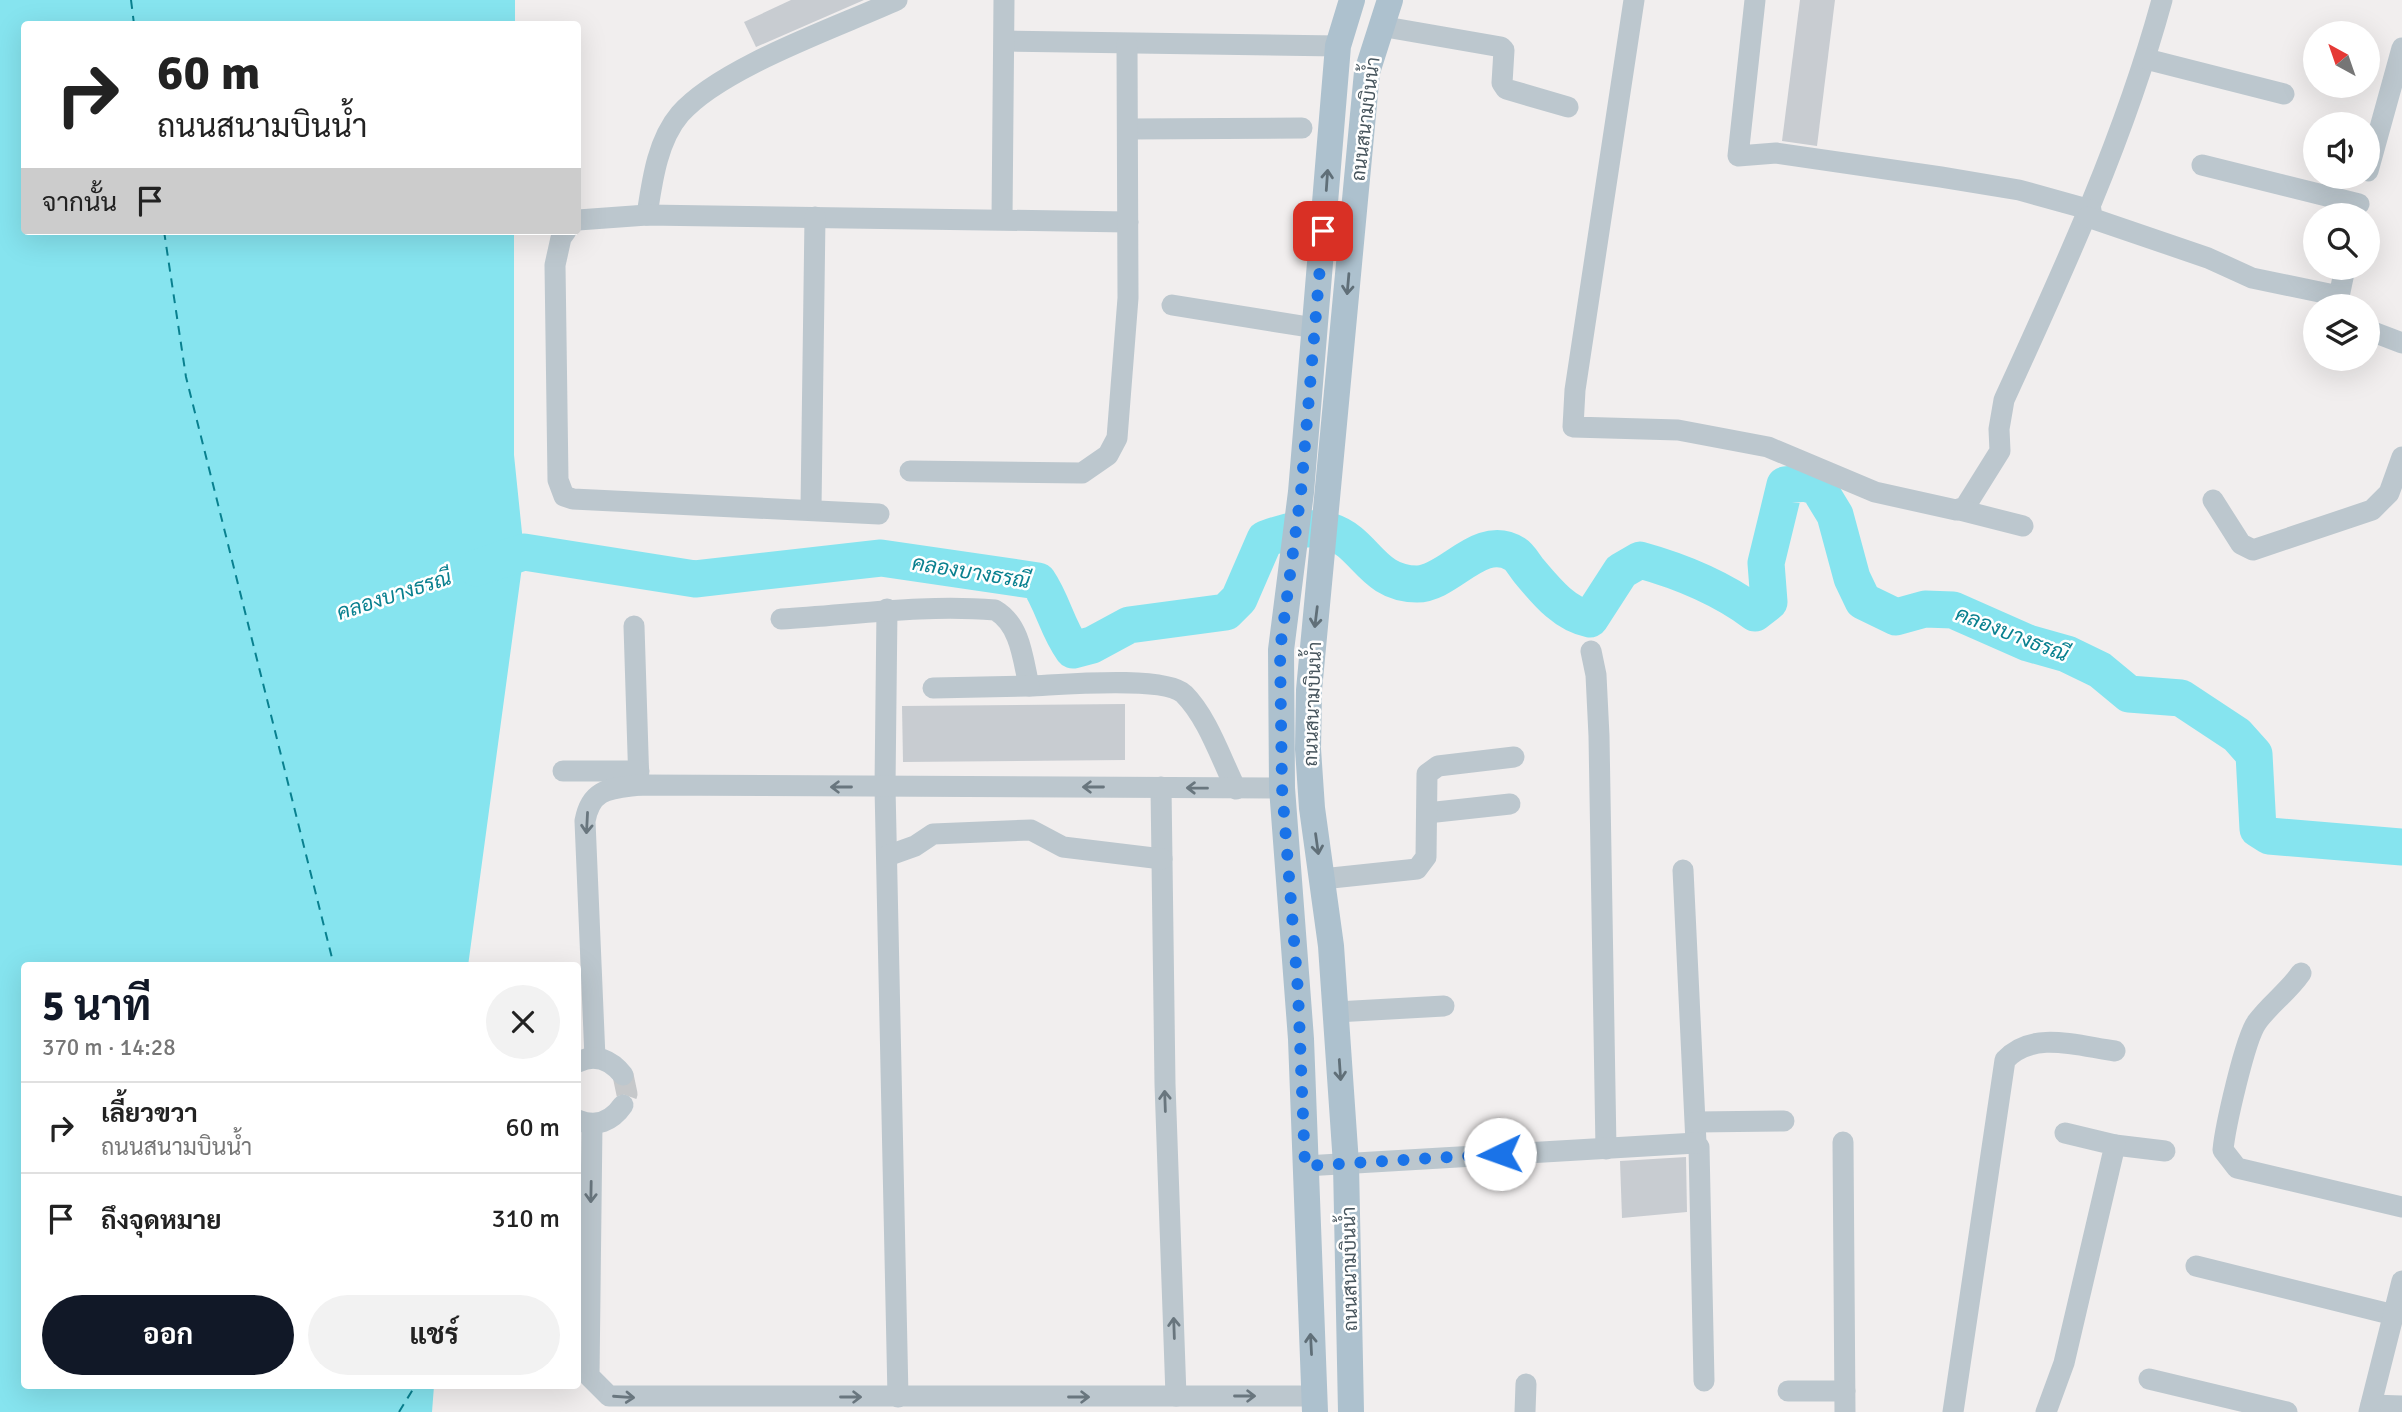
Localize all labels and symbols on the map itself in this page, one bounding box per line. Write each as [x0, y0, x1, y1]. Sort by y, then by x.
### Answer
north arrow [2303, 21, 2380, 98]
street label: ถนนสนามบินน้ำ [1342, 55, 1386, 183]
one-way arrow [1321, 169, 1334, 192]
pin [1293, 201, 1353, 261]
one-way arrow [1341, 272, 1354, 295]
water label: คลองบางธรณี [910, 550, 1034, 594]
water label: คลองบางธรณี [333, 564, 457, 626]
water label: คลองบางธรณี [1952, 601, 2074, 668]
one-way arrow [1309, 605, 1322, 628]
street label: ถนนสนามบินน้ำ [1295, 641, 1327, 767]
one-way arrow [830, 780, 853, 794]
one-way arrow [1082, 780, 1105, 794]
one-way arrow [1186, 781, 1209, 795]
one-way arrow [580, 811, 593, 834]
one-way arrow [1311, 832, 1324, 855]
one-way arrow [1334, 1058, 1347, 1081]
one-way arrow [1159, 1090, 1172, 1113]
position arrow [1463, 1117, 1537, 1191]
one-way arrow [585, 1180, 598, 1203]
street label: ถนนสนามบินน้ำ [1333, 1206, 1363, 1332]
one-way arrow [1167, 1317, 1180, 1340]
one-way arrow [1304, 1333, 1317, 1356]
one-way arrow [1233, 1389, 1256, 1403]
one-way arrow [840, 1390, 863, 1404]
one-way arrow [1067, 1390, 1090, 1404]
one-way arrow [612, 1391, 635, 1404]

